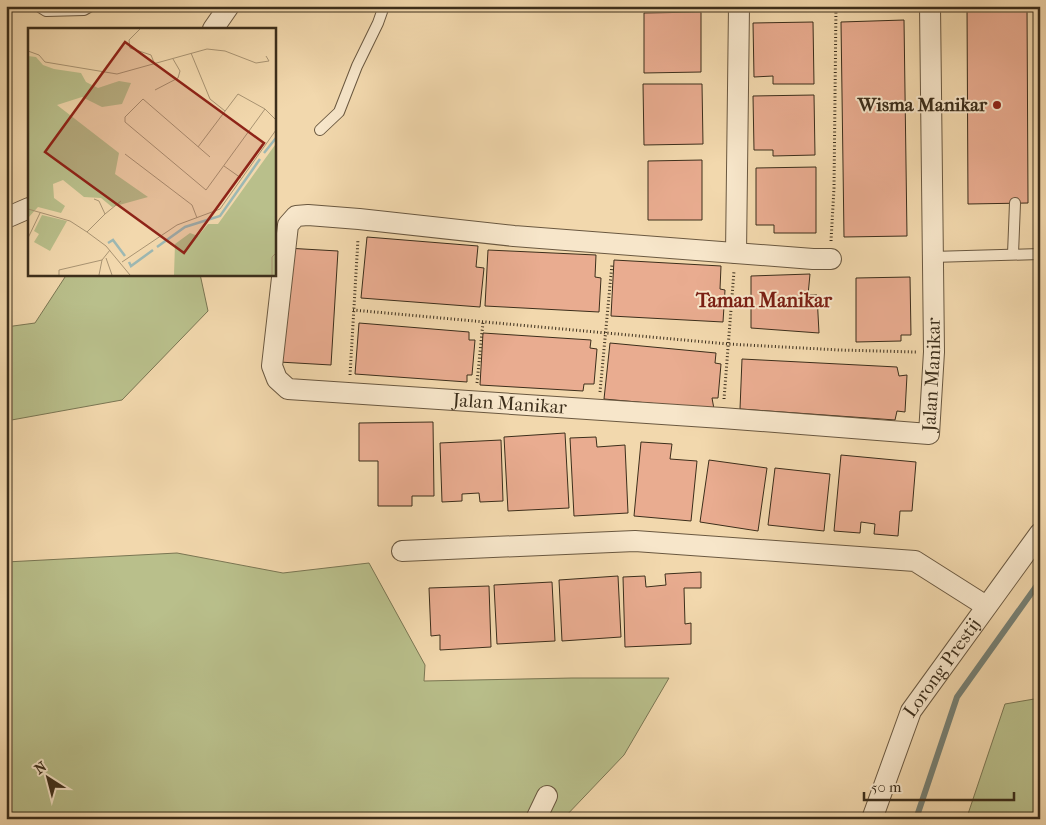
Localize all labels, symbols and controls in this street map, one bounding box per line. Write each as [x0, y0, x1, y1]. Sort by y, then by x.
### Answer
inset map [28, 28, 275, 275]
place label: Wisma Manikar [857, 94, 988, 116]
marker: Wisma Manikar [991, 99, 1003, 111]
district label: Taman Manikar [695, 289, 832, 312]
street label: Jalan Manikar [918, 316, 945, 434]
street label: Jalan Manikar [450, 389, 568, 419]
street label: Lorong Prestij [899, 614, 985, 722]
north arrow [22, 752, 72, 802]
text: N [31, 758, 50, 778]
scale bar [864, 770, 1014, 802]
text: 50 m [871, 778, 902, 796]

